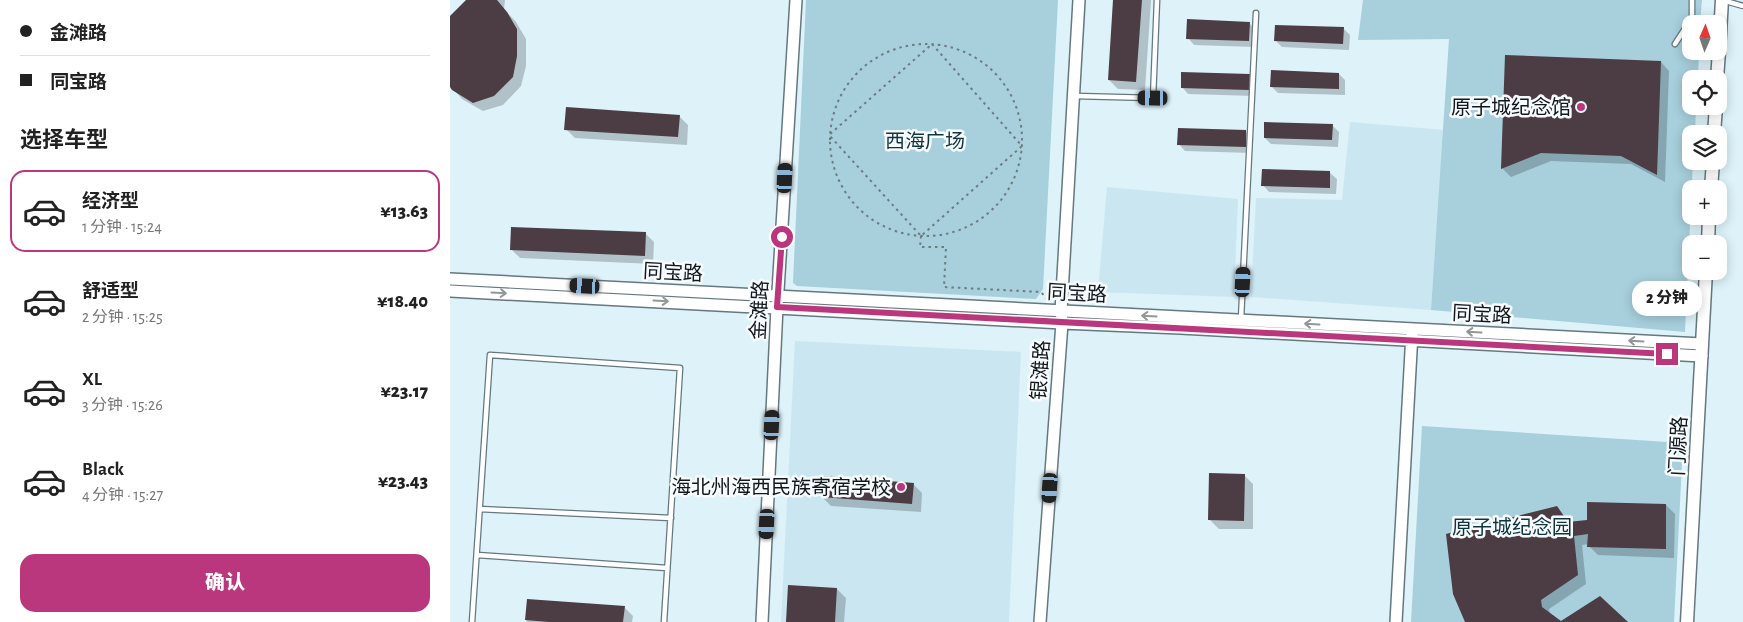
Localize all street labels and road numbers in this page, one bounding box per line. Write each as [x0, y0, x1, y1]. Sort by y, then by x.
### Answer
street label: 同宝路 [642, 260, 703, 285]
street label: 金滩路 [747, 280, 772, 341]
street label: 同宝路 [1046, 281, 1107, 306]
street label: 同宝路 [1451, 302, 1512, 327]
street label: 银滩路 [1028, 339, 1053, 401]
street label: 门源路 [1666, 416, 1691, 477]

